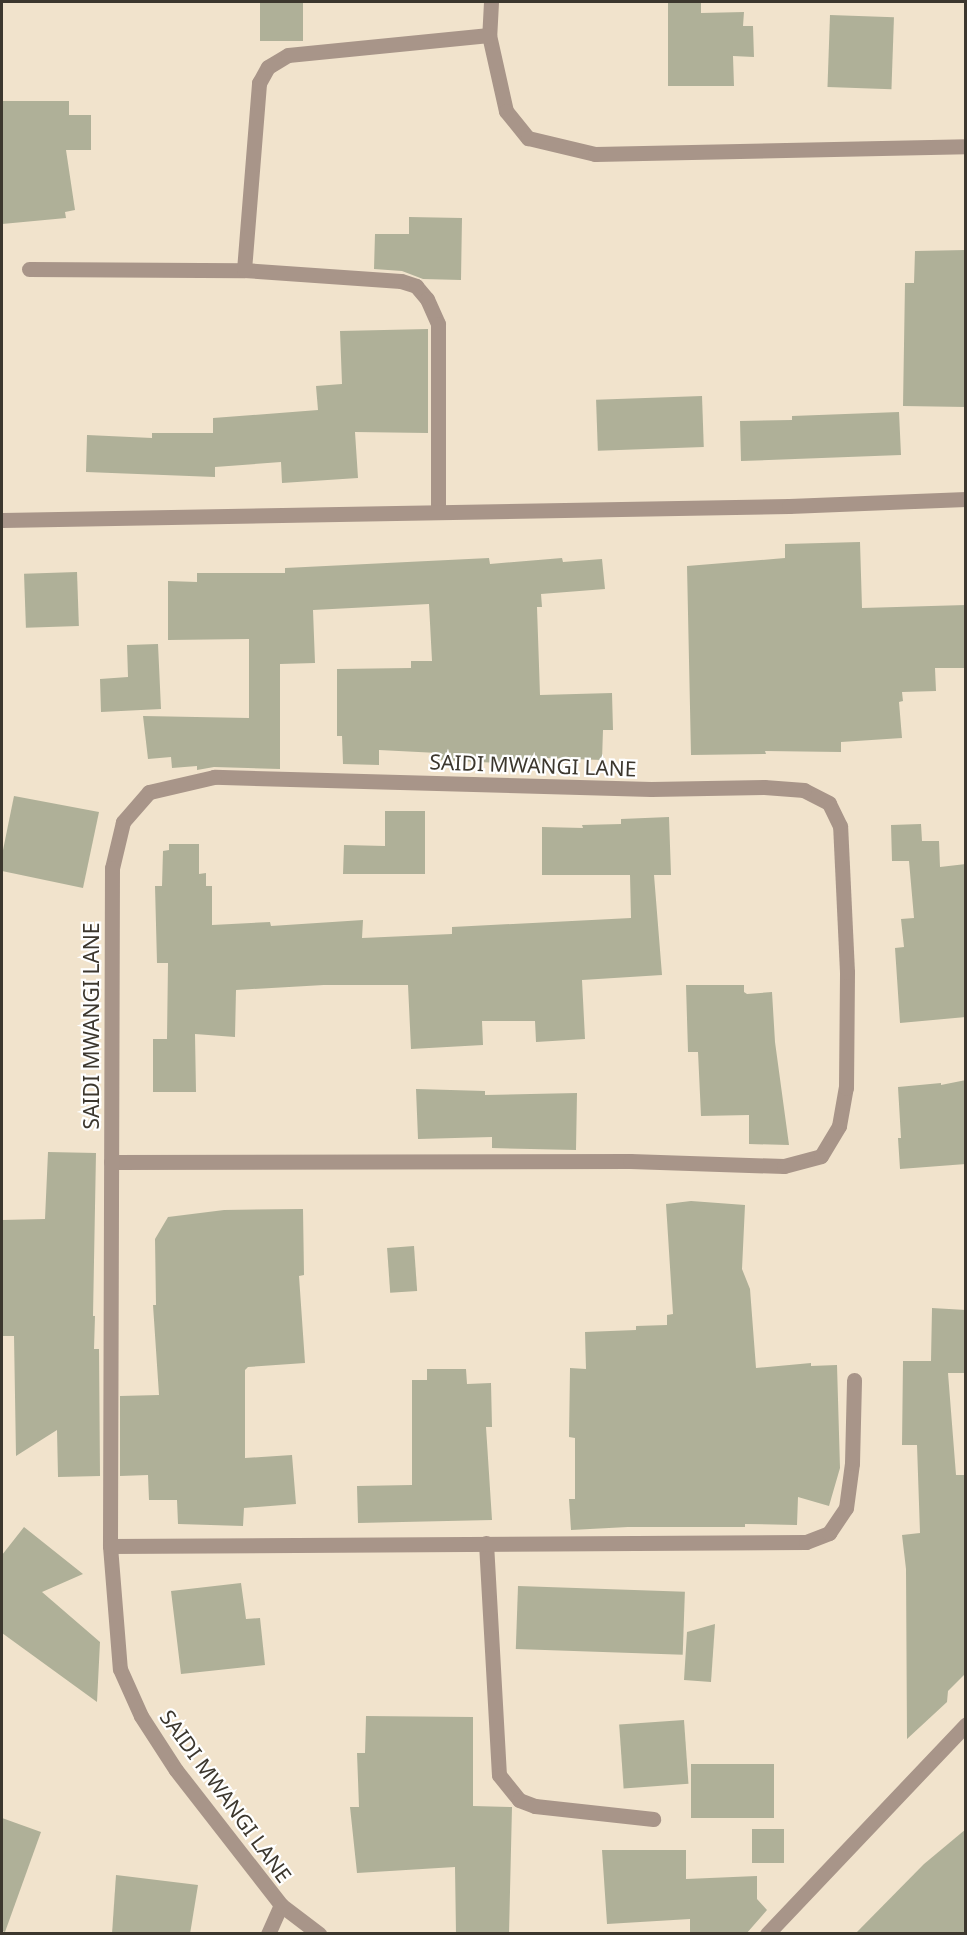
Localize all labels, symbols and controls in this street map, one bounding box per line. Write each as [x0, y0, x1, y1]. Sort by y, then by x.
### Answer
street label: SAIDI MWANGI LANE [429, 749, 637, 781]
street label: SAIDI MWANGI LANE [78, 922, 104, 1130]
street label: SAIDI MWANGI LANE [155, 1705, 297, 1887]

